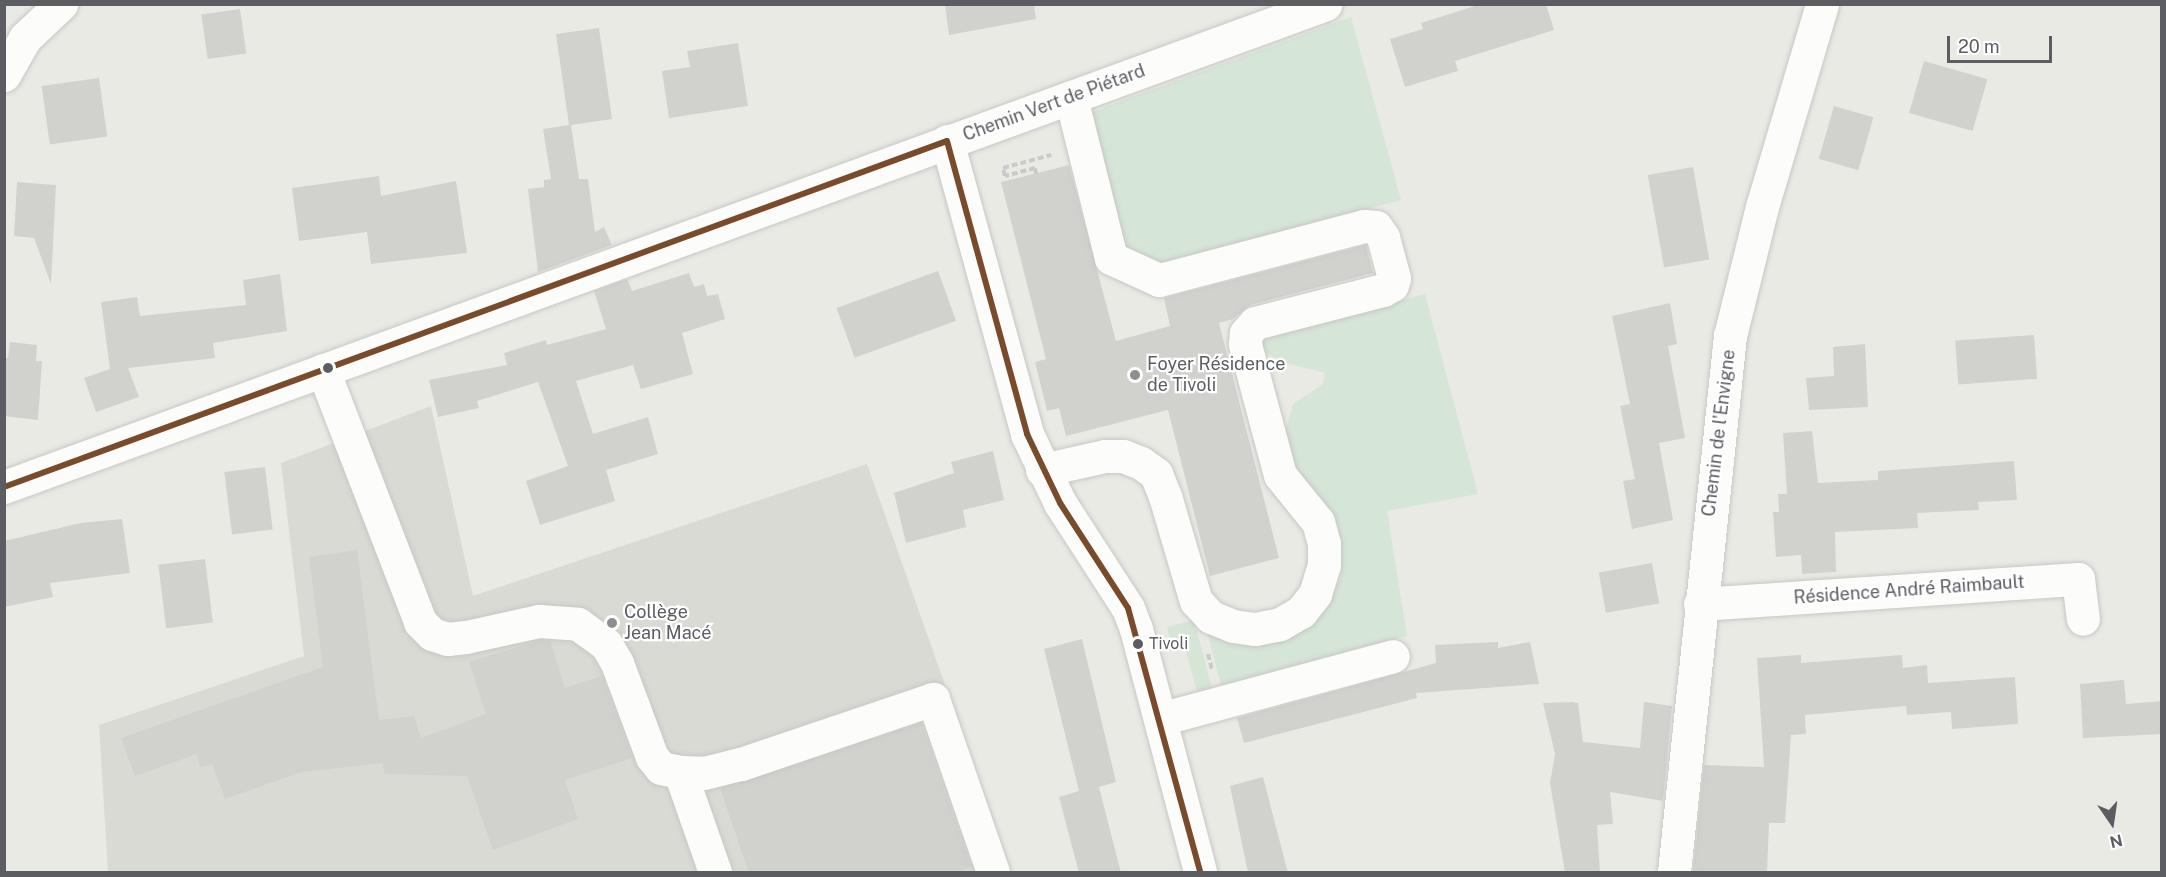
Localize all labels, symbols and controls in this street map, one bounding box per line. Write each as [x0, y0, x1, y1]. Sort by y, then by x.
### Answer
scale bar [1950, 24, 2055, 62]
text: 20 m [1958, 36, 2000, 57]
street label: Chemin Vert de Piétard [960, 60, 1148, 146]
street label: Chemin de l'Envigne [1698, 348, 1740, 518]
place label: Foyer Résidence de Tivoli [1147, 354, 1285, 397]
unlabelled marker [322, 362, 334, 374]
marker: Foyer Résidence de Tivoli [1128, 368, 1142, 382]
street label: Résidence André Raimbault [1793, 571, 2025, 609]
place label: Collège Jean Macé [624, 602, 712, 644]
marker: Collège Jean Macé [605, 616, 619, 630]
place label: Tivoli [1149, 634, 1188, 654]
marker: Tivoli [1132, 638, 1144, 650]
north arrow [2082, 793, 2142, 853]
text: N [2108, 830, 2124, 852]

